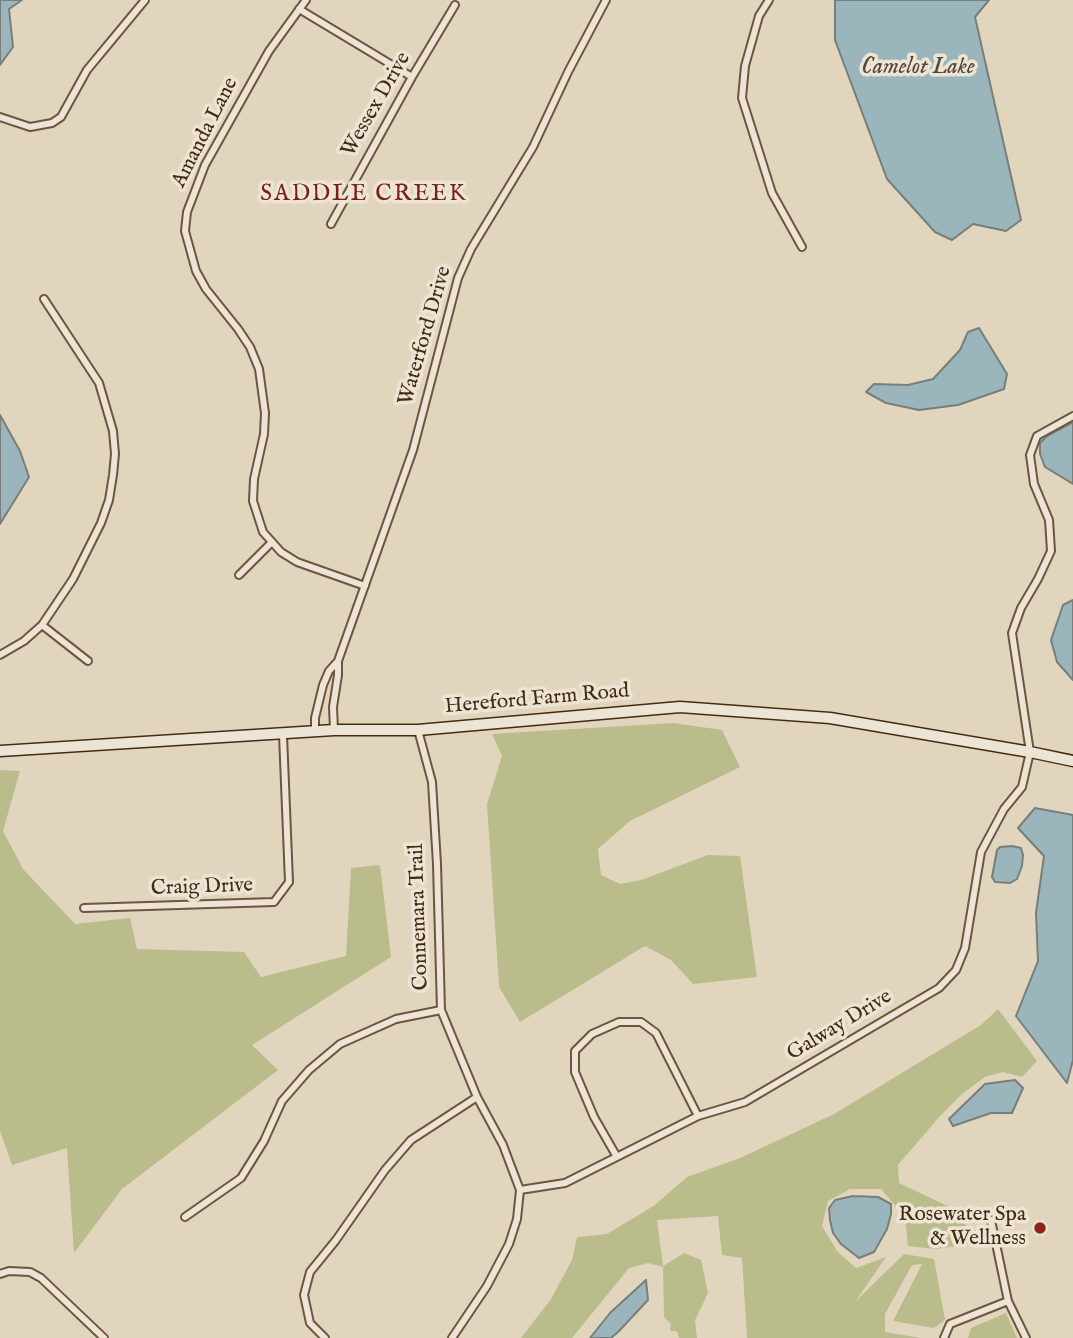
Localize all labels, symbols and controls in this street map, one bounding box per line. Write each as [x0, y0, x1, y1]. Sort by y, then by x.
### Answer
street label: Wessex Drive [337, 48, 417, 162]
water label: Camelot Lake [861, 54, 975, 82]
street label: Amanda Lane [167, 74, 245, 192]
district label: SADDLE CREEK [262, 181, 466, 209]
street label: Waterford Drive [394, 264, 458, 408]
street label: Hereford Farm Road [444, 679, 630, 721]
street label: Connemara Trail [405, 843, 435, 991]
street label: Craig Drive [150, 874, 254, 902]
street label: Galway Drive [783, 985, 897, 1067]
place label: Rosewater Spa & Wellness [899, 1203, 1026, 1253]
marker: Rosewater Spa & Wellness [1032, 1220, 1048, 1236]

